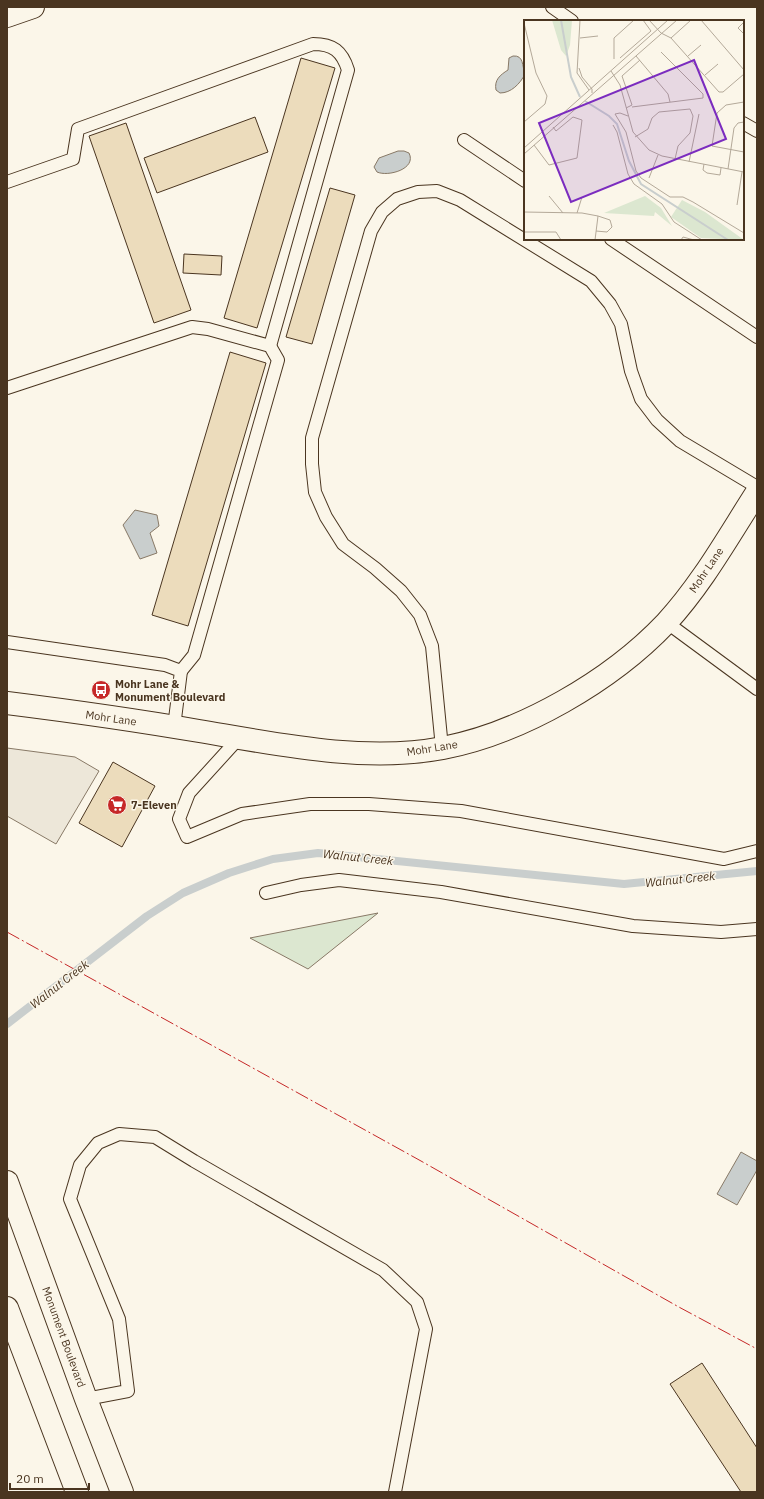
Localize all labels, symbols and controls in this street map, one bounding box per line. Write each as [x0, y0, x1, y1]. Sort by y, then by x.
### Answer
inset map [524, 20, 744, 240]
street label: Mohr Lane [686, 545, 726, 595]
place label: Mohr Lane & Monument Boulevard [115, 677, 225, 704]
bus stop icon: Mohr Lane & Monument Boulevard [90, 679, 112, 701]
street label: Mohr Lane [84, 707, 138, 729]
street label: Mohr Lane [405, 737, 459, 759]
supermarket icon: 7-Eleven [106, 794, 128, 816]
place label: 7-Eleven [131, 798, 177, 812]
water label: Walnut Creek [322, 846, 395, 868]
water label: Walnut Creek [644, 868, 717, 890]
water label: Walnut Creek [27, 956, 92, 1012]
street label: Monument Boulevard [39, 1285, 89, 1389]
scale bar [10, 1465, 89, 1491]
text: 20 m [16, 1471, 44, 1486]

